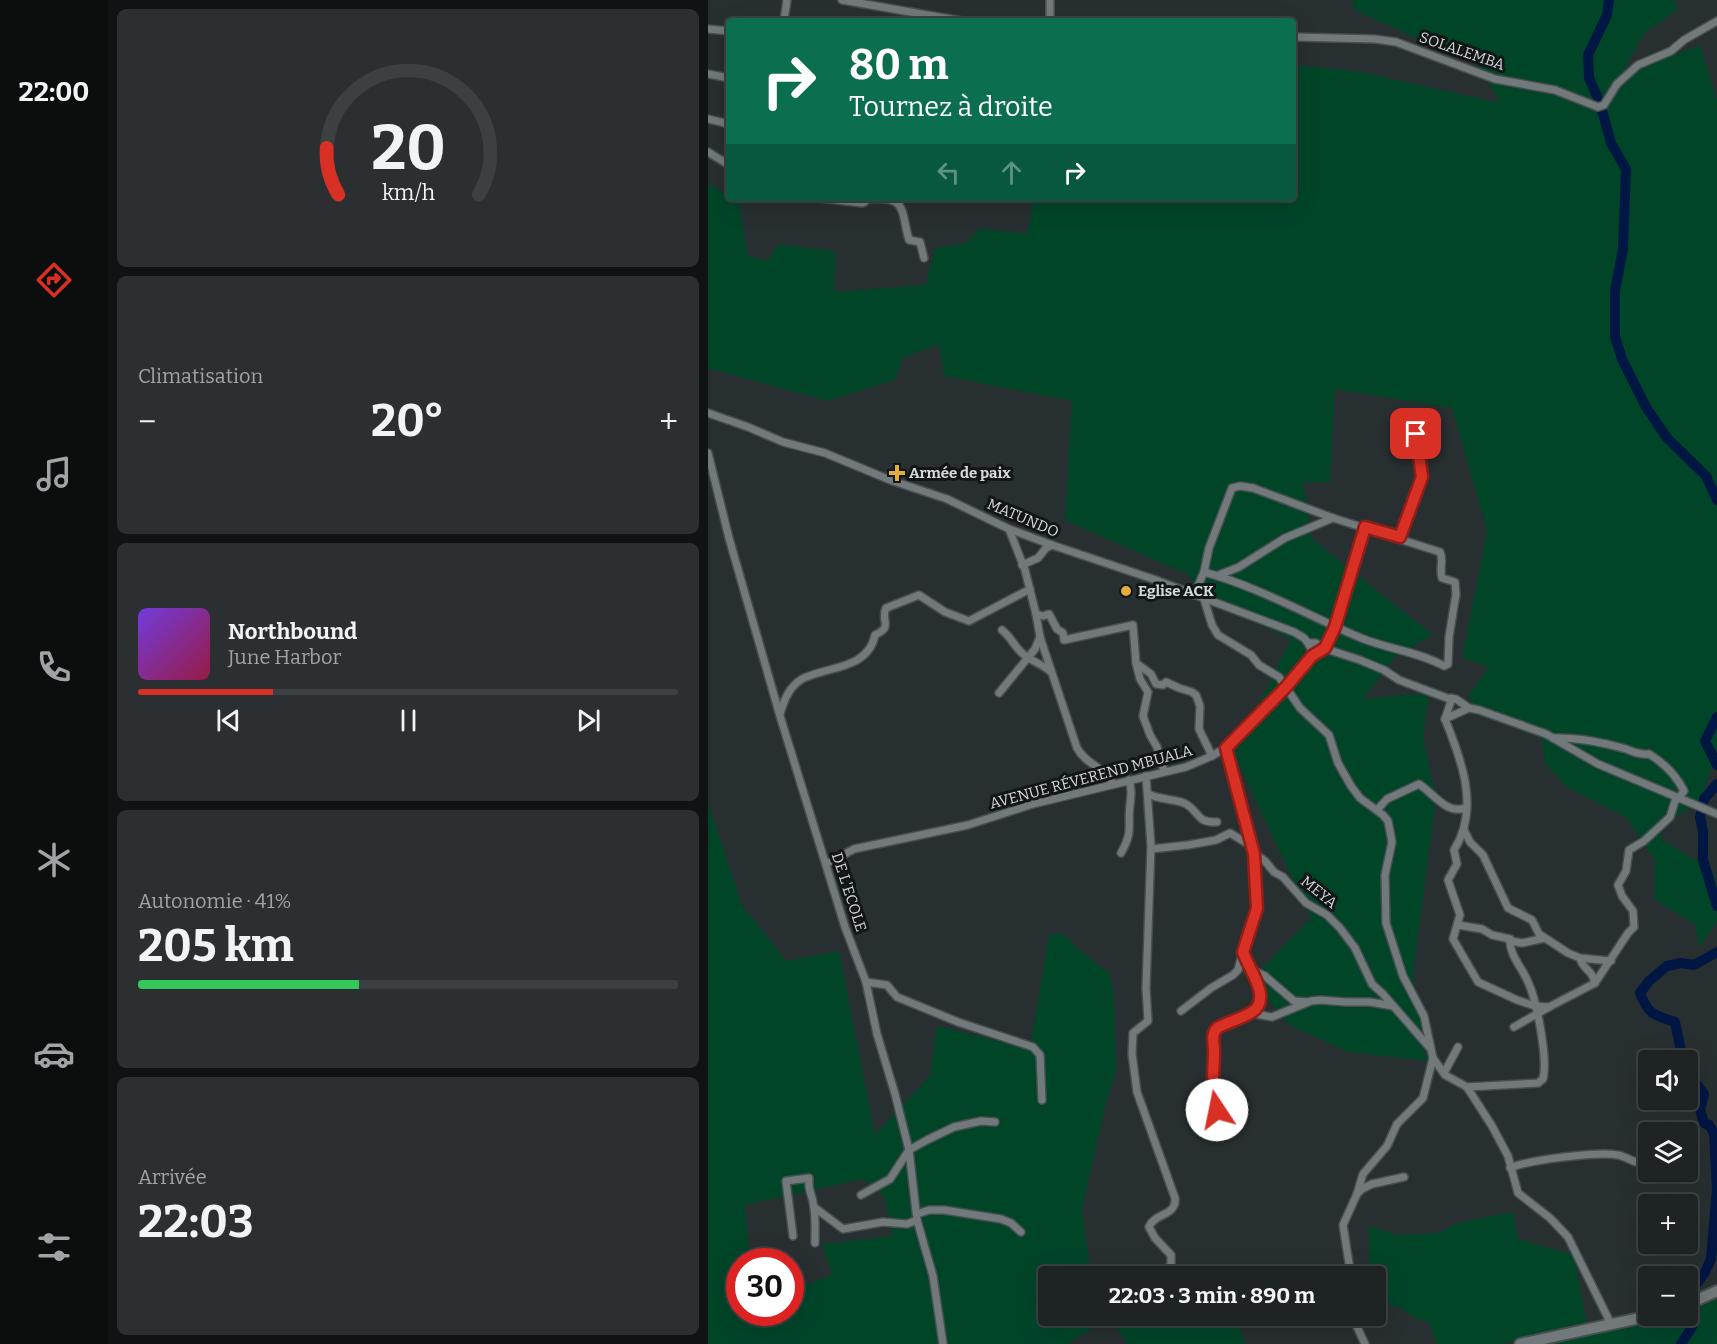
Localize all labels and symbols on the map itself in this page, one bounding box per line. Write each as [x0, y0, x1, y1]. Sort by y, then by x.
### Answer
street label: SOLALEMBA [1417, 28, 1507, 74]
pin [1390, 408, 1441, 459]
place label: Armée de paix [909, 464, 1011, 482]
marker: Armée de paix [890, 466, 904, 480]
street label: MATUNDO [985, 495, 1061, 541]
place label: Eglise ACK [1138, 582, 1214, 600]
marker: Eglise ACK [1119, 584, 1133, 598]
street label: AVENUE RÉVEREND MBUALA [988, 741, 1195, 813]
street label: DE L'ECOLE [828, 850, 870, 934]
street label: MEYA [1297, 872, 1341, 912]
position arrow [1185, 1078, 1249, 1142]
speed limit sign: 30 [726, 1248, 804, 1326]

